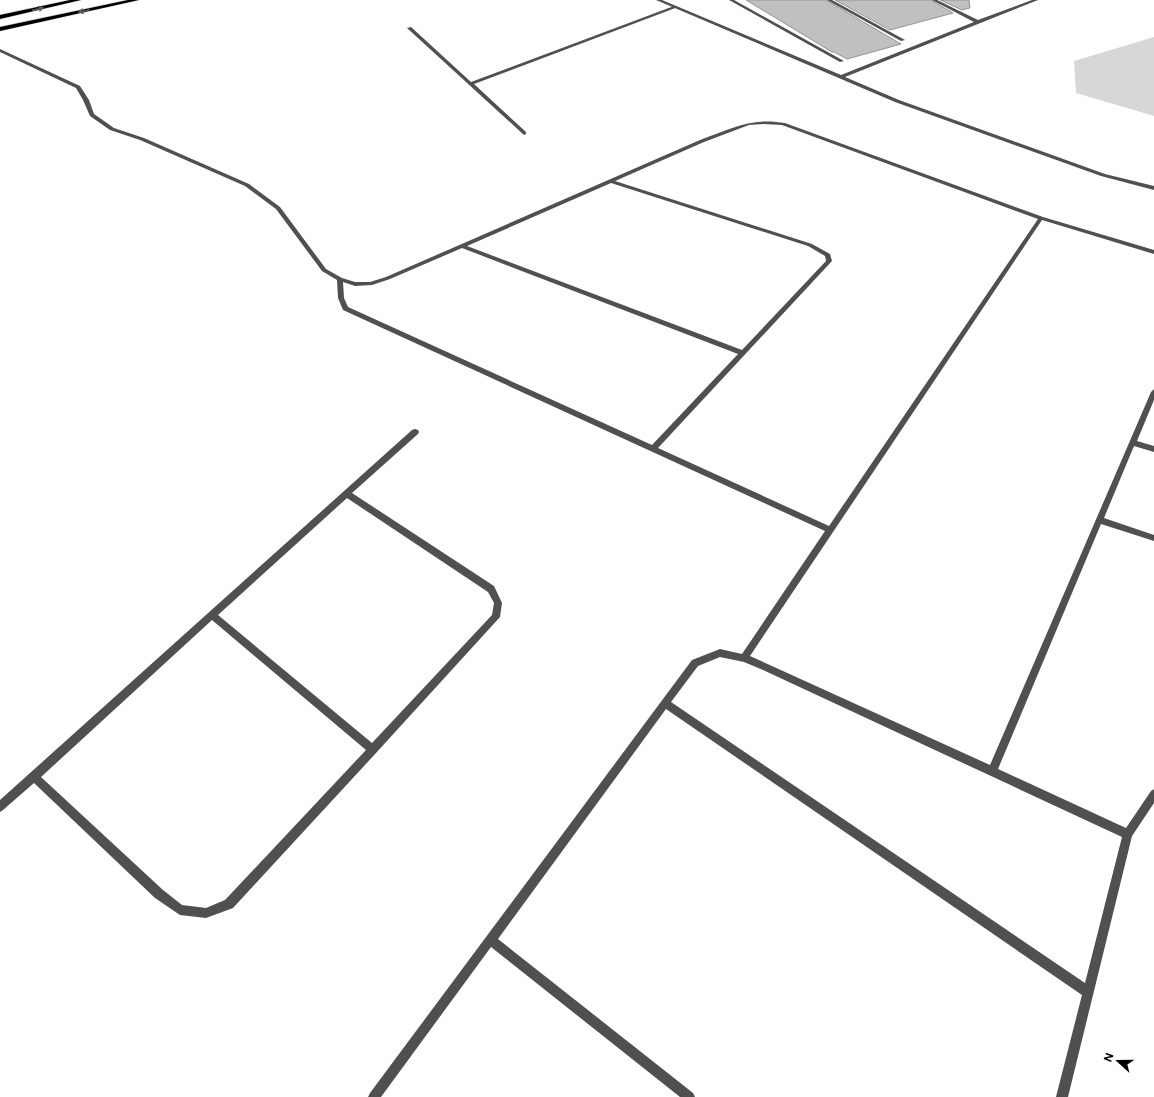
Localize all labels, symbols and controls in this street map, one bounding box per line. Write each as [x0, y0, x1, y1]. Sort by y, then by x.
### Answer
one-way arrow [32, 5, 44, 11]
one-way arrow [78, 9, 90, 15]
north arrow [1098, 1041, 1138, 1081]
text: N [1102, 1051, 1116, 1064]

